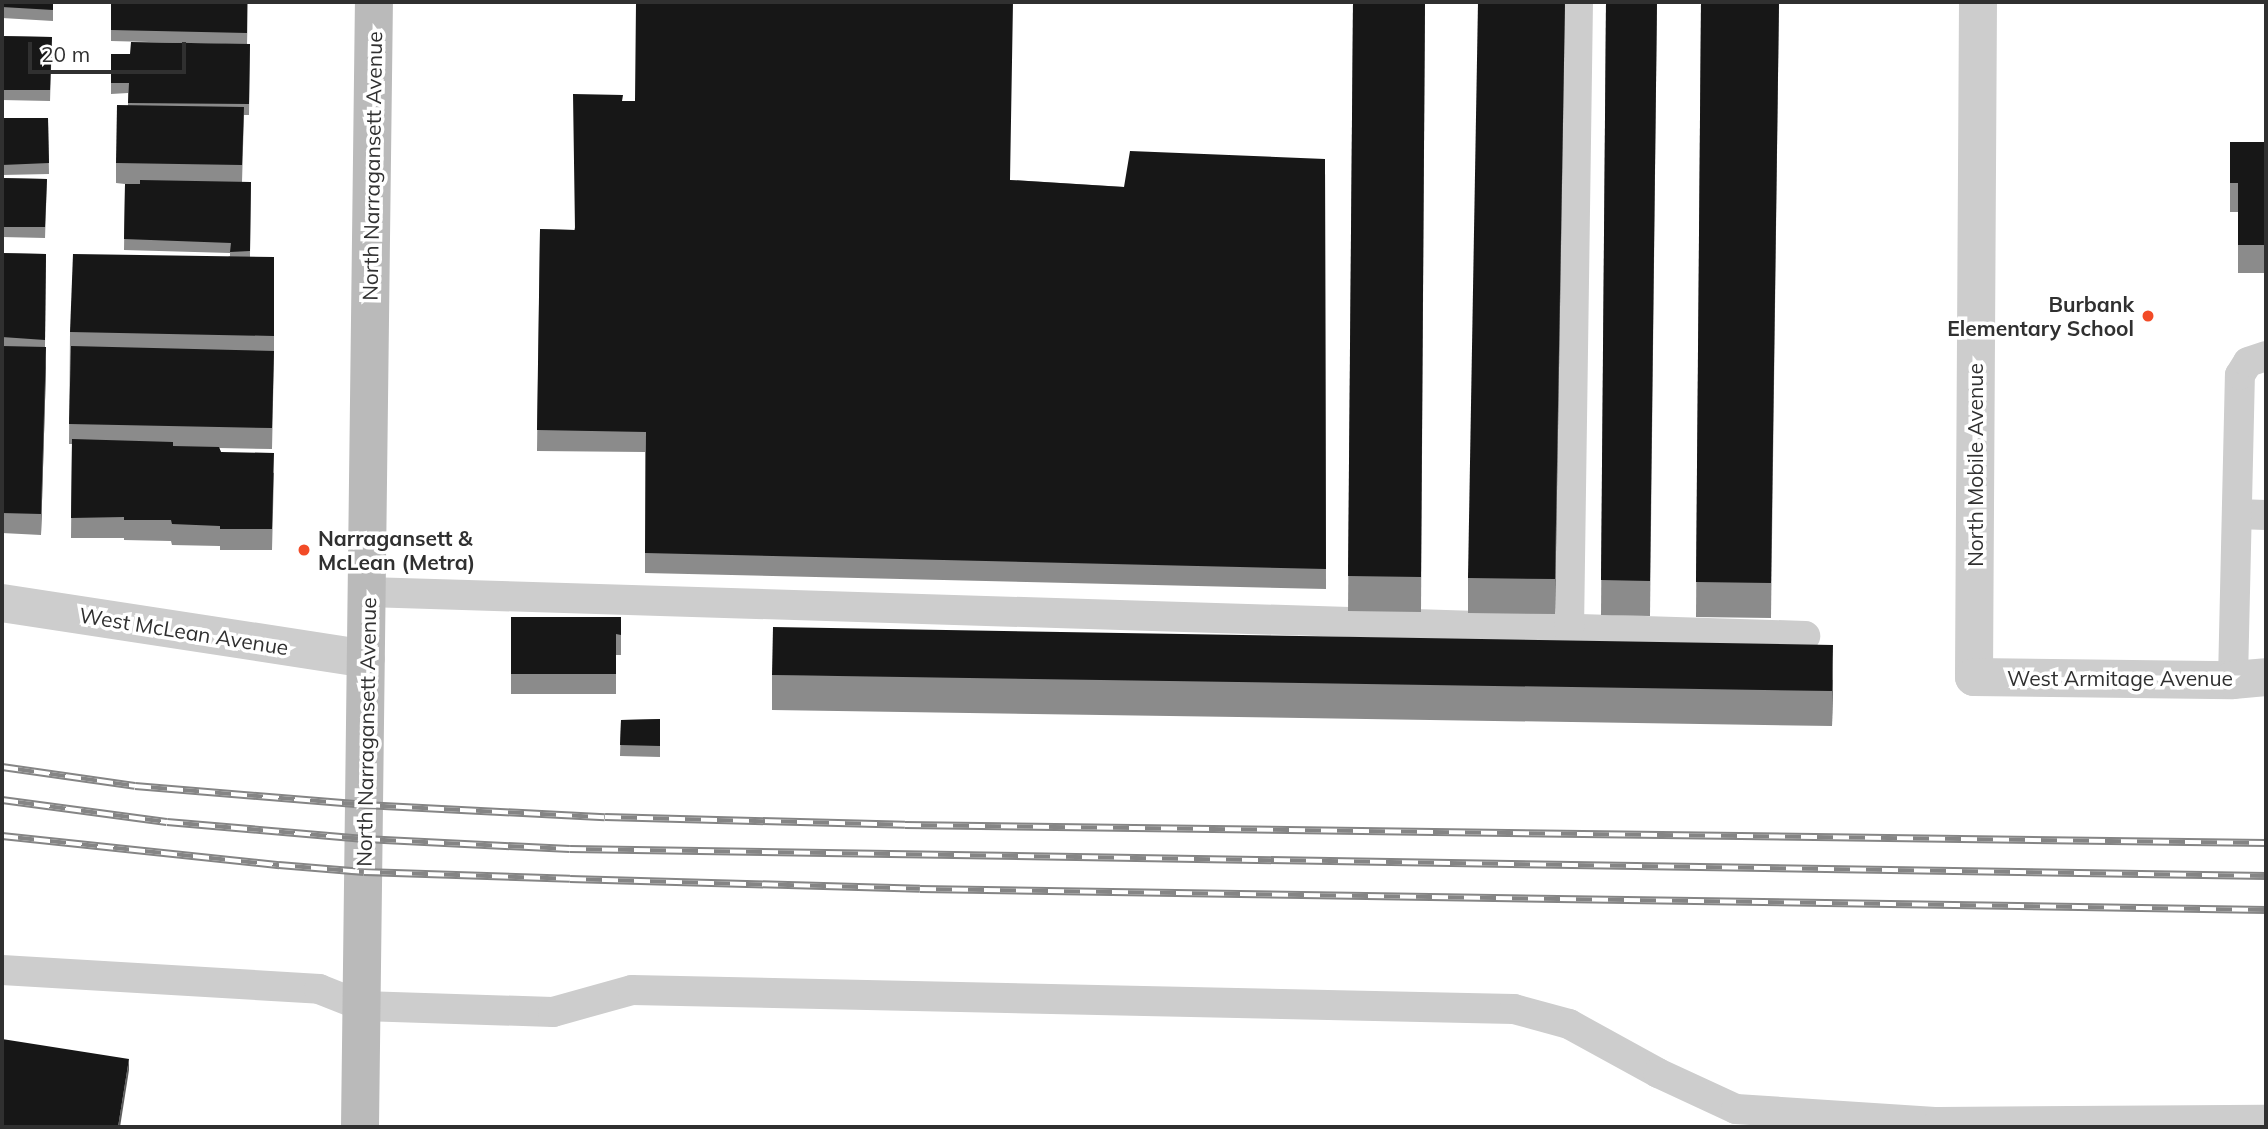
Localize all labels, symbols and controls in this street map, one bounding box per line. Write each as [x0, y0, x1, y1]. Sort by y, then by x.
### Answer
scale bar [32, 28, 189, 72]
street label: North Narragansett Avenue [357, 31, 387, 301]
text: 20 m [41, 41, 90, 67]
place label: Burbank Elementary School [1947, 291, 2134, 341]
marker: Burbank Elementary School [2140, 308, 2156, 324]
street label: North Mobile Avenue [1962, 363, 1988, 567]
place label: Narragansett & McLean (Metra) [318, 525, 475, 575]
marker: Narragansett & McLean (Metra) [296, 542, 312, 558]
street label: North Narragansett Avenue [351, 597, 381, 867]
street label: West McLean Avenue [78, 602, 290, 660]
street label: West Armitage Avenue [2007, 665, 2233, 691]

